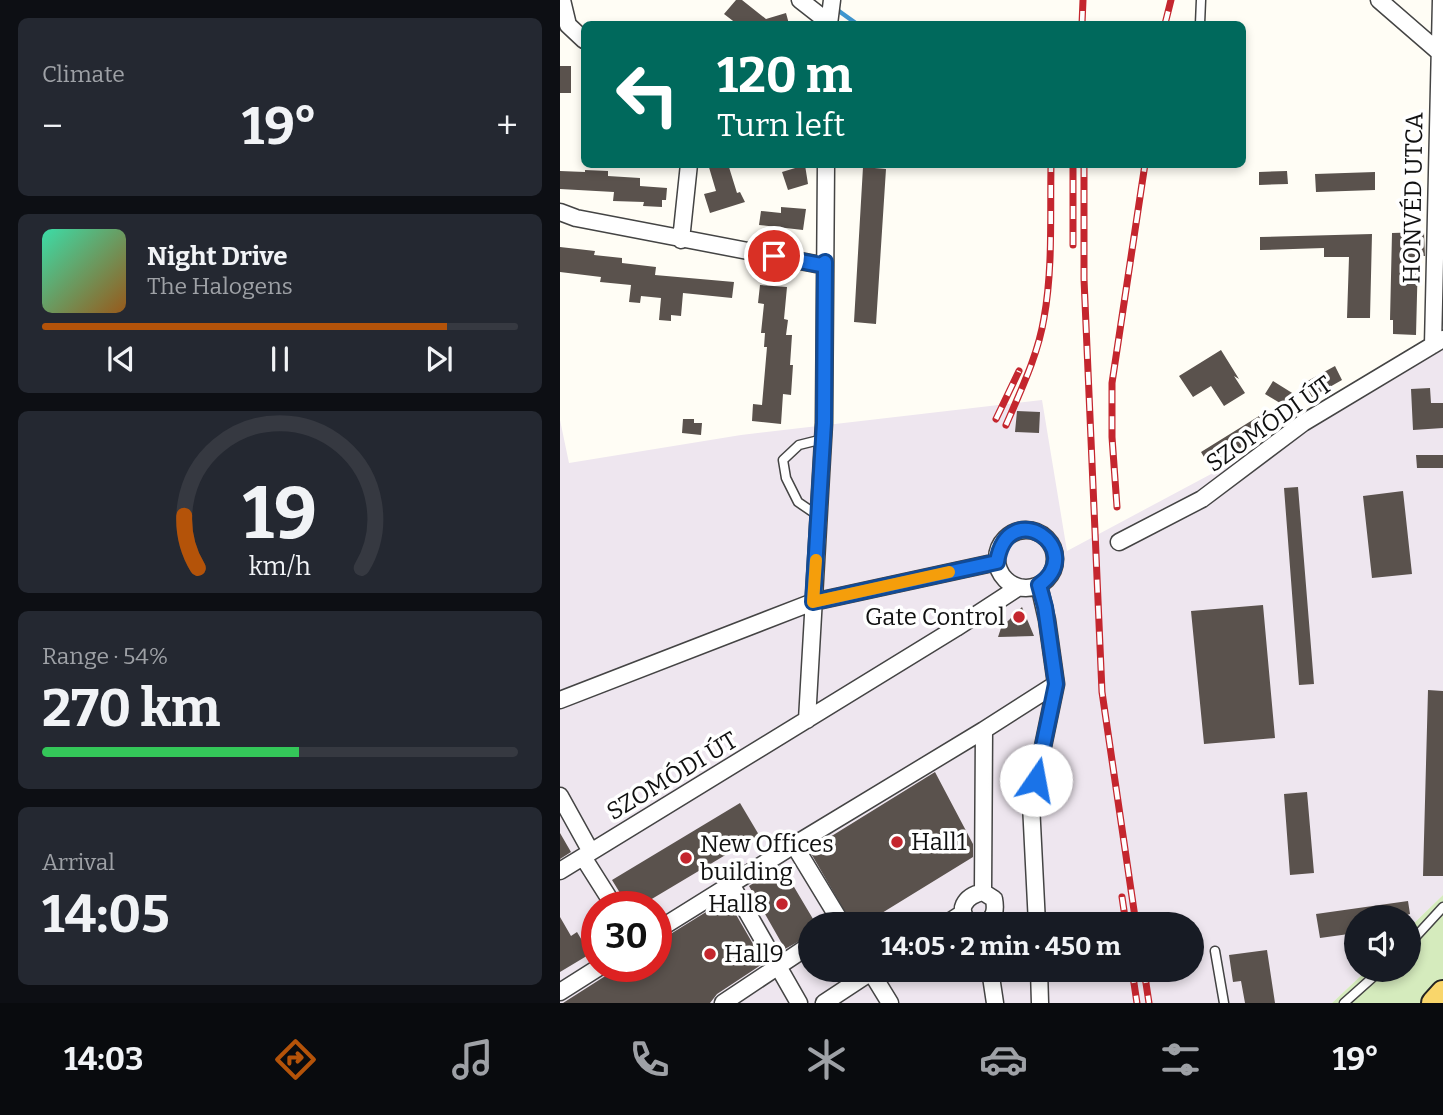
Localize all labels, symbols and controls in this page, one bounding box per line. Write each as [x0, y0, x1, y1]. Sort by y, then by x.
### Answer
text: 120 m [717, 46, 852, 105]
icon: left [602, 49, 693, 140]
text: Climate [42, 60, 125, 88]
text: 19° [242, 95, 317, 158]
text: − [42, 103, 63, 149]
text: + [496, 103, 518, 149]
text: Turn left [717, 106, 845, 144]
street label: HONVÉD UTCA [1397, 112, 1428, 284]
pin [744, 226, 804, 286]
icon: arrive [755, 237, 793, 275]
text: Night Drive [147, 241, 288, 272]
text: The Halogens [147, 272, 293, 300]
icon: previous [102, 340, 140, 378]
icon: pause [261, 340, 299, 378]
icon: next [420, 340, 458, 378]
street label: SZOMÓDI ÚT [1200, 369, 1337, 478]
text: 19 [243, 470, 317, 557]
text: km/h [249, 551, 311, 581]
place label: Gate Control [865, 603, 1005, 631]
marker: Gate Control [1011, 609, 1027, 625]
text: Range · 54% [42, 642, 168, 670]
text: 270 km [42, 677, 220, 740]
street label: SZOMÓDI ÚT [601, 725, 742, 826]
position arrow [999, 743, 1073, 817]
place label: Hall1 [911, 828, 967, 856]
place label: New Offices building [700, 830, 834, 886]
marker: Hall1 [889, 834, 905, 850]
text: Arrival [42, 848, 115, 876]
marker: New Offices building [678, 850, 694, 866]
text: 14:05 [42, 883, 170, 946]
place label: Hall8 [708, 890, 768, 918]
speed limit sign: 30 [581, 891, 672, 982]
marker: Hall8 [774, 896, 790, 912]
map controls [1344, 905, 1421, 982]
button: sound [1344, 905, 1421, 982]
text: 14:05 · 2 min · 450 m [881, 931, 1121, 962]
place label: Hall9 [724, 940, 784, 968]
marker: Hall9 [702, 946, 718, 962]
icon: directions [271, 1035, 320, 1084]
icon: music [448, 1035, 497, 1084]
icon: phone [625, 1035, 674, 1084]
icon: climate [802, 1035, 851, 1084]
icon: car [979, 1035, 1028, 1084]
icon: filters [1156, 1035, 1205, 1084]
text: 14:03 [64, 1040, 143, 1078]
text: 19° [1332, 1040, 1379, 1078]

